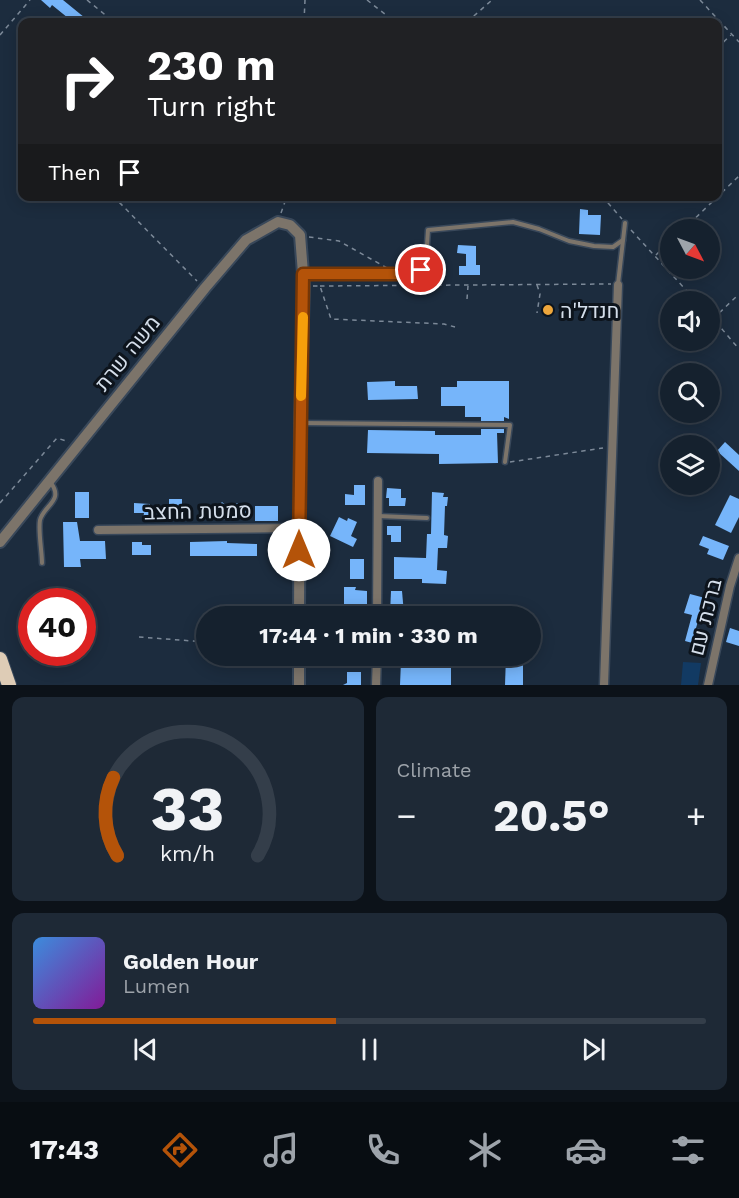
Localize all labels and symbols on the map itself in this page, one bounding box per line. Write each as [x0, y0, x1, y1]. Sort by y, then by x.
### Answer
north arrow [660, 219, 720, 279]
pin [395, 244, 446, 295]
place label: חנדל'ה [560, 298, 619, 323]
marker: חנדל'ה [541, 303, 555, 317]
street label: משה שרת [89, 310, 165, 396]
street label: סמטת החצב [144, 498, 252, 524]
position arrow [267, 518, 331, 582]
street label: ברכת עם [683, 576, 727, 658]
speed limit sign: 40 [18, 588, 96, 666]

